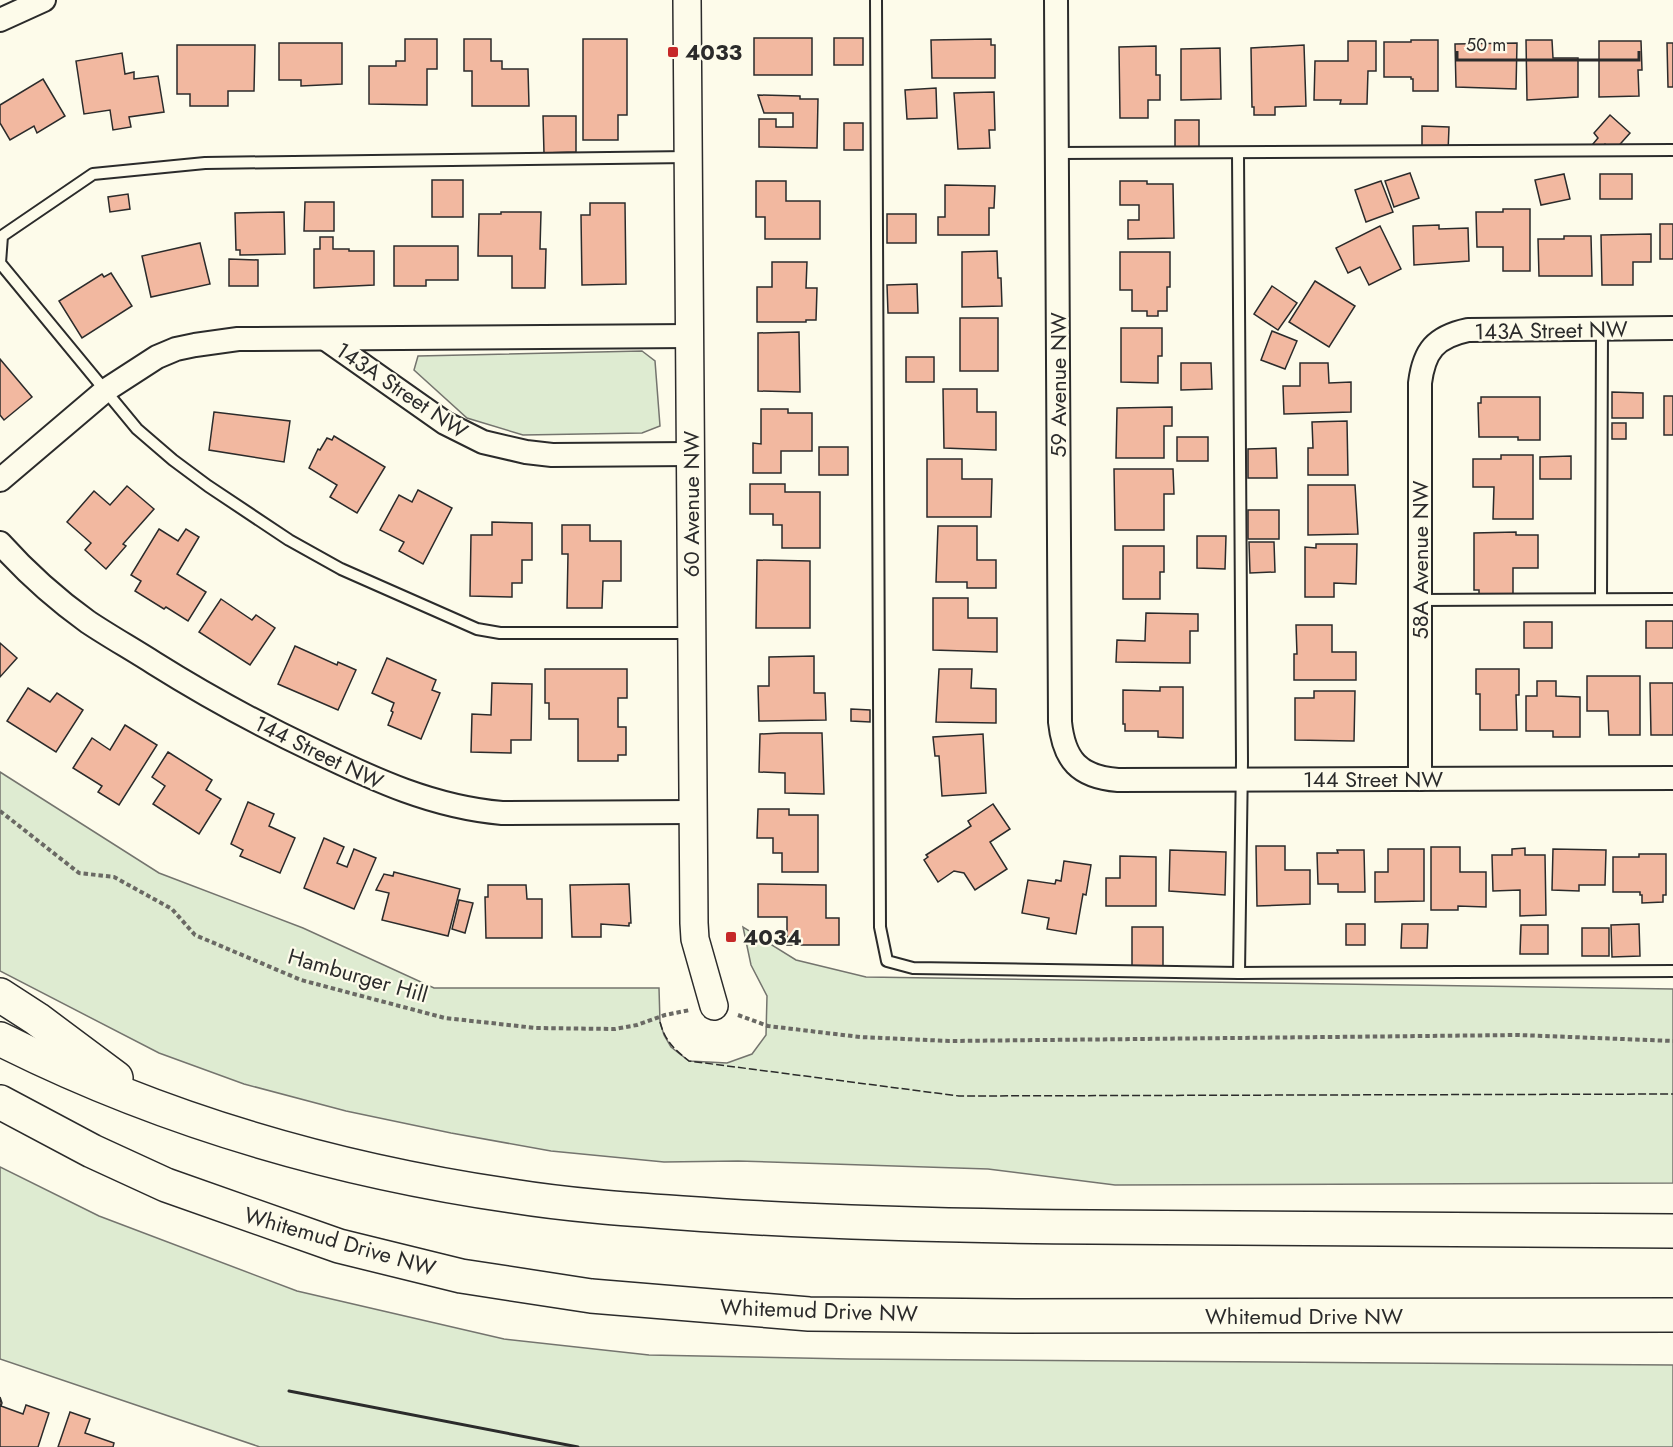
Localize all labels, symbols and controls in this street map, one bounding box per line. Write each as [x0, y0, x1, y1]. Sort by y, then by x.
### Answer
scale bar [1457, 24, 1638, 62]
text: 50 m [1466, 32, 1506, 58]
place label: 4033 [685, 36, 742, 68]
marker: 4033 [666, 45, 680, 59]
street label: 59 Avenue NW [1042, 312, 1074, 458]
street label: 143A Street NW [1474, 313, 1628, 347]
street label: 143A Street NW [329, 334, 475, 446]
street label: 60 Avenue NW [675, 431, 707, 577]
street label: 58A Avenue NW [1404, 480, 1436, 640]
street label: 144 Street NW [249, 707, 389, 797]
street label: 144 Street NW [1303, 763, 1443, 795]
place label: 4034 [743, 921, 802, 953]
marker: 4034 [724, 930, 738, 944]
street label: Hamburger Hill [284, 940, 432, 1010]
street label: Whitemud Drive NW [240, 1198, 440, 1284]
street label: Whitemud Drive NW [720, 1291, 919, 1329]
street label: Whitemud Drive NW [1205, 1300, 1403, 1332]

